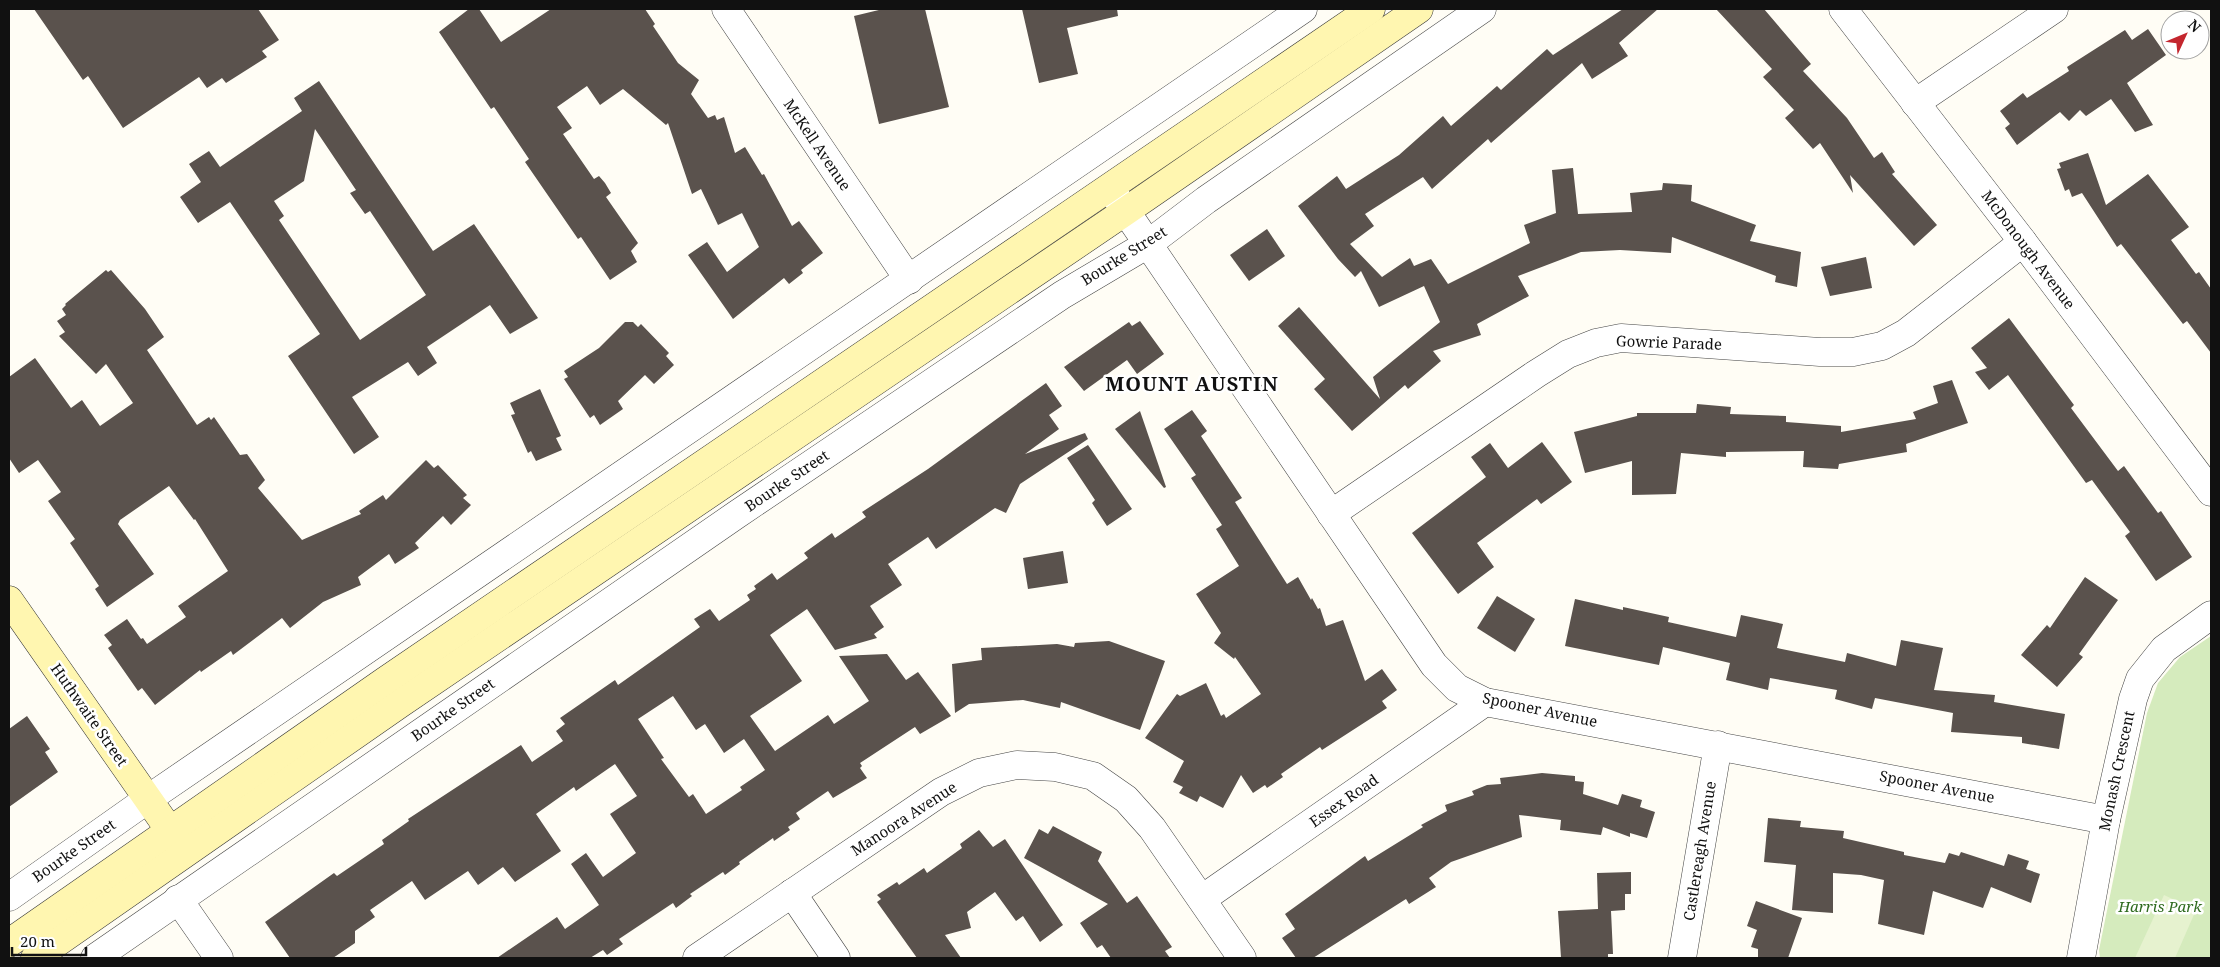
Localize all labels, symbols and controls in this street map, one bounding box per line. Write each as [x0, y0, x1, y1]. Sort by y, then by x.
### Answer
north arrow [2160, 10, 2210, 60]
text: N [2184, 15, 2205, 36]
street label: McKell Avenue [780, 95, 856, 194]
street label: McDonough Avenue [1977, 186, 2080, 313]
street label: Bourke Street [1077, 221, 1170, 289]
street label: Gowrie Parade [1616, 330, 1722, 354]
district label: MOUNT AUSTIN [1105, 370, 1279, 397]
street label: Bourke Street [741, 445, 832, 516]
street label: Huthwaite Street [47, 659, 133, 770]
street label: Bourke Street [407, 673, 498, 745]
street label: Spooner Avenue [1481, 687, 1599, 731]
street label: Monash Crescent [2094, 709, 2139, 833]
street label: Spooner Avenue [1878, 765, 1997, 807]
street label: Essex Road [1305, 769, 1382, 831]
street label: Manoora Avenue [847, 776, 960, 860]
street label: Castlereagh Avenue [1678, 780, 1720, 922]
street label: Bourke Street [28, 814, 119, 886]
park label: Harris Park [2117, 896, 2202, 916]
scale bar [12, 924, 86, 956]
text: 20 m [20, 931, 55, 951]

